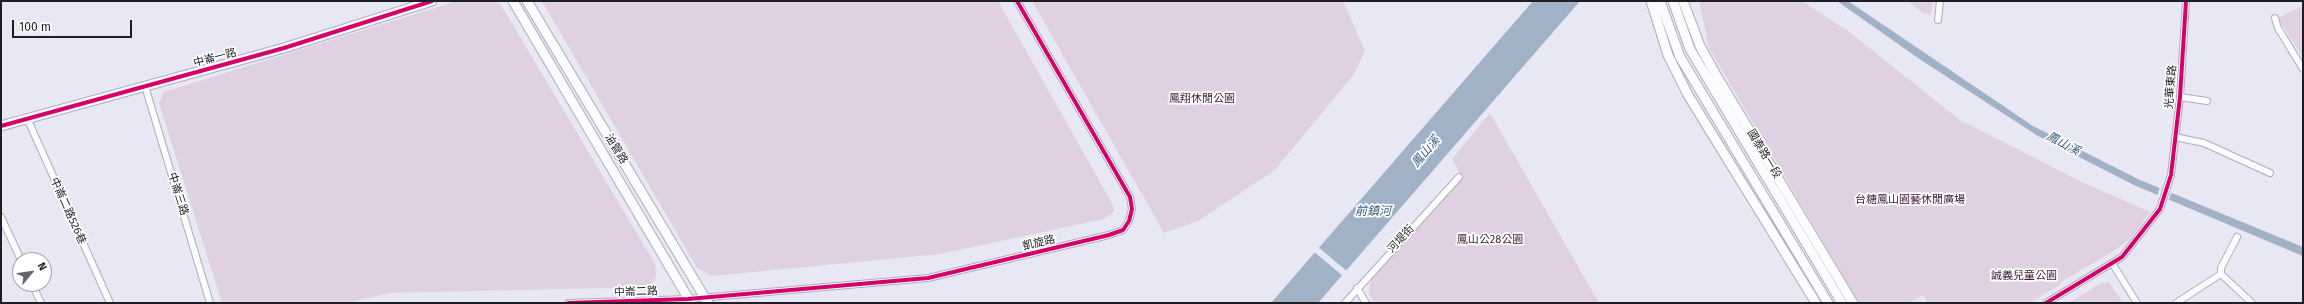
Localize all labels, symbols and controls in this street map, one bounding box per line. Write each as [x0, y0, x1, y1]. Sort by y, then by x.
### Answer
scale bar [14, 12, 134, 38]
text: 100 m [19, 20, 51, 34]
street label: 中崙一路 [192, 46, 238, 70]
street label: 光華東路 [2163, 65, 2179, 109]
park label: 鳳翔休閒公園 [1169, 92, 1235, 106]
street label: 國泰路一段 [1744, 127, 1784, 181]
water label: 鳳山溪 [2044, 129, 2082, 159]
street label: 油管路 [602, 131, 630, 167]
water label: 鳳山溪 [1409, 134, 1443, 170]
street label: 中崙三路 [165, 171, 191, 217]
street label: 中崙二路526巷 [47, 176, 89, 246]
park label: 台糖鳳山園藝休閒廣場 [1855, 193, 1965, 207]
water label: 前鎮河 [1355, 205, 1391, 219]
street label: 河堤街 [1385, 222, 1417, 256]
street label: 凱旋路 [1021, 233, 1057, 253]
park label: 鳳山公28公園 [1457, 233, 1523, 247]
north arrow [12, 252, 52, 292]
text: N [35, 260, 50, 273]
park label: 誠義兒童公園 [1991, 269, 2057, 283]
street label: 中崙二路 [614, 285, 658, 299]

